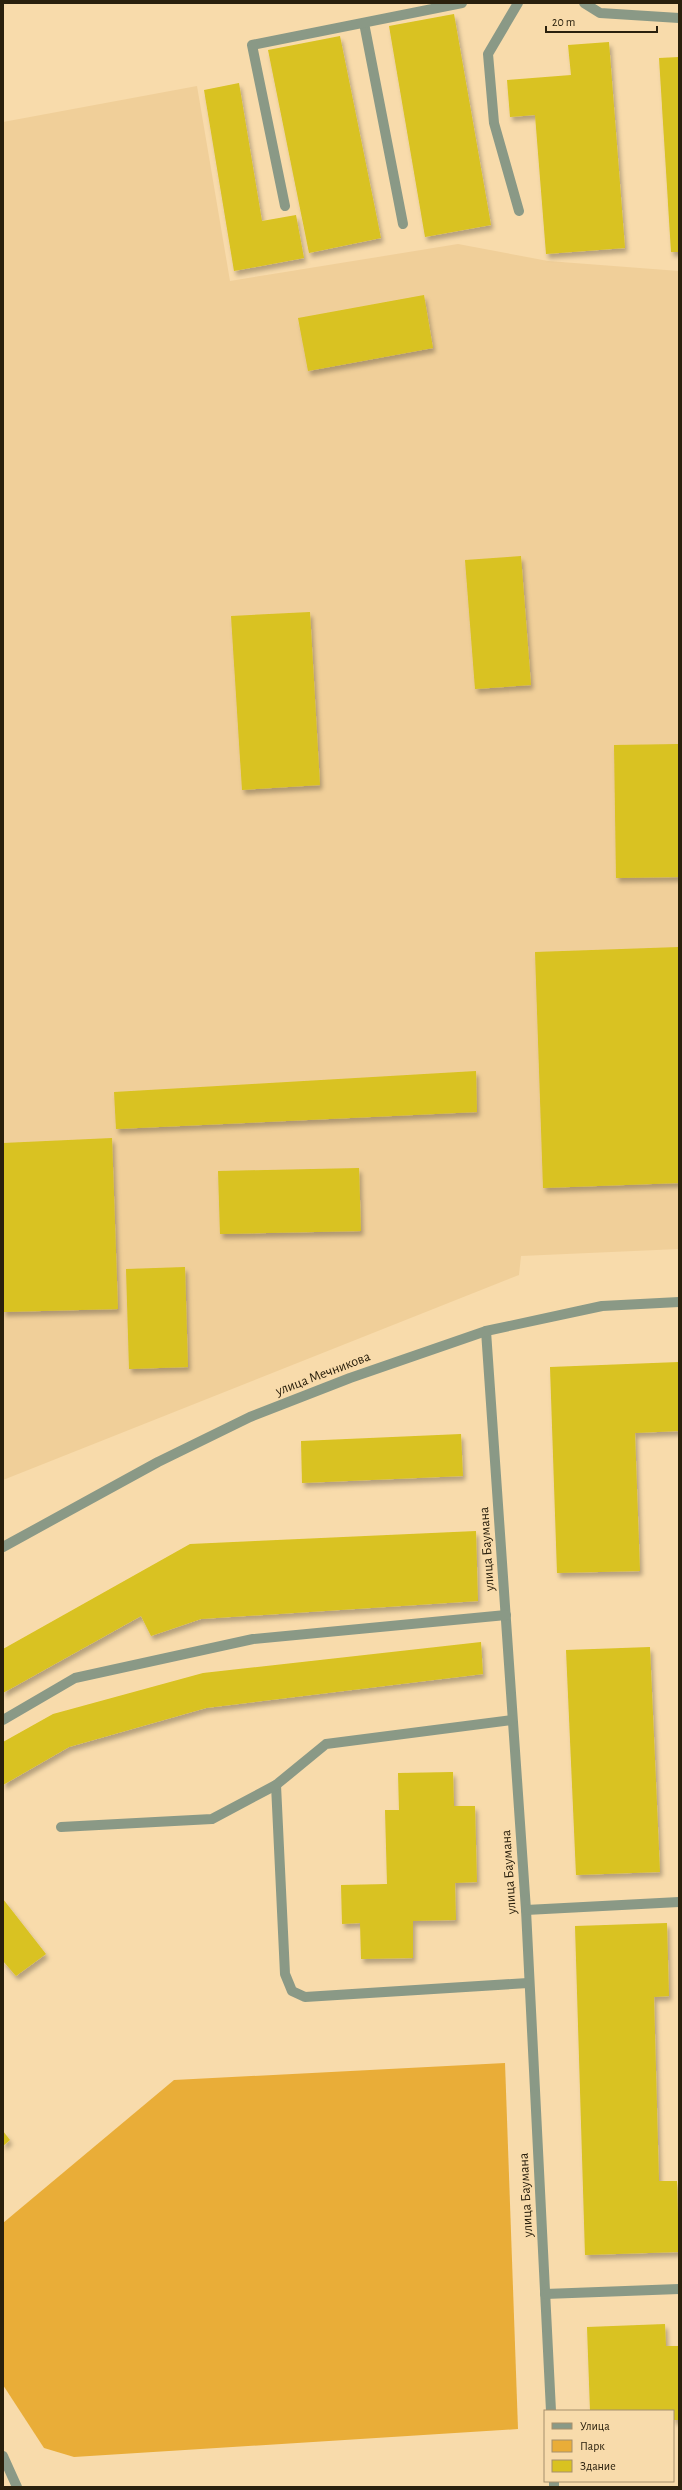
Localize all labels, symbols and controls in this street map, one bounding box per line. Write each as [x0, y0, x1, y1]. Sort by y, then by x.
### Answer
scale bar [546, 8, 657, 34]
text: 20 m [552, 16, 575, 28]
street label: улица Мечникова [273, 1349, 373, 1399]
street label: улица Баумана [477, 1506, 497, 1593]
street label: улица Баумана [499, 1829, 519, 1916]
street label: улица Баумана [517, 2152, 535, 2239]
legend [544, 2410, 674, 2482]
text: Улица [580, 2420, 610, 2432]
text: Парк [580, 2440, 605, 2452]
text: Здание [580, 2460, 616, 2472]

